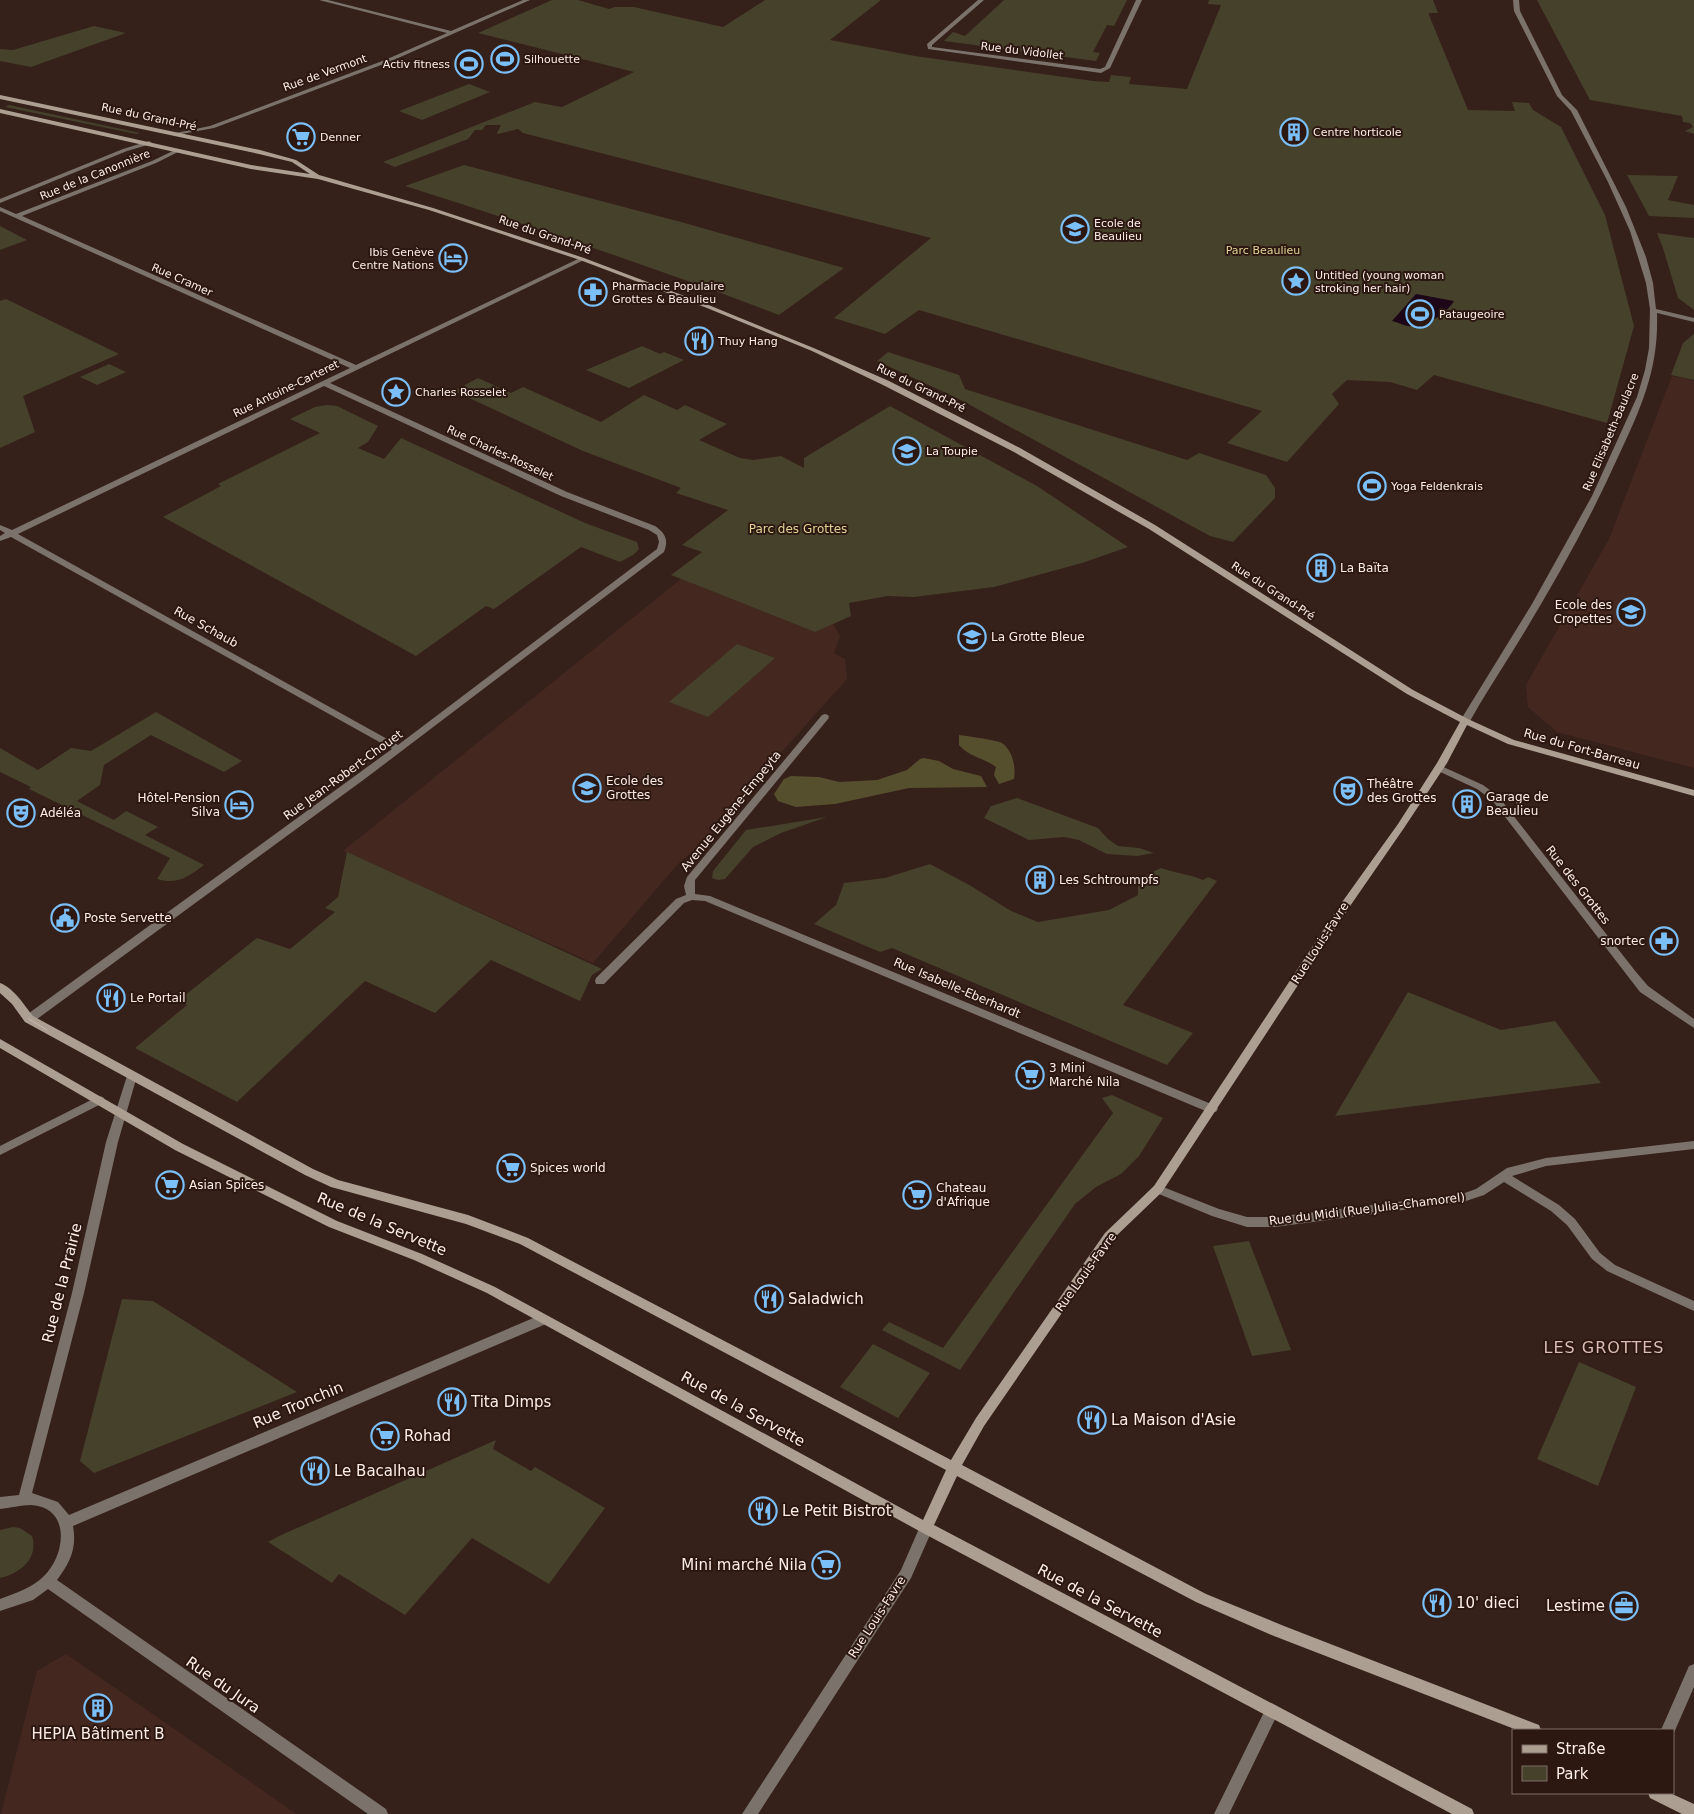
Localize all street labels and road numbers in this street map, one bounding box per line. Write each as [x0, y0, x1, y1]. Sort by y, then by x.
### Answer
street label: Rue du Vidollet [980, 39, 1065, 63]
street label: Rue de Vermont [281, 52, 369, 94]
street label: Rue du Grand-Pré [100, 101, 198, 133]
street label: Rue de la Canonnière [38, 147, 152, 203]
street label: Rue du Grand-Pré [497, 213, 593, 257]
street label: Rue Cramer [150, 261, 215, 299]
street label: Rue Antoine-Carteret [231, 357, 342, 420]
street label: Rue du Grand-Pré [875, 361, 968, 415]
street label: Rue Elisabeth-Baulacre [1580, 371, 1642, 493]
street label: Rue Charles-Rosselet [445, 423, 556, 484]
street label: Rue du Grand-Pré [1229, 559, 1317, 623]
street label: Rue Schaub [172, 604, 240, 650]
street label: Rue du Fort-Barreau [1522, 726, 1642, 772]
street label: Rue Jean-Robert-Chouet [281, 727, 406, 823]
street label: Avenue Eugène-Empeyta [678, 748, 784, 874]
street label: Rue des Grottes [1543, 843, 1613, 927]
street label: Rue Louis-Favre [1288, 900, 1352, 986]
street label: Rue Isabelle-Eberhardt [891, 955, 1023, 1021]
street label: Rue de la Servette [315, 1189, 449, 1259]
street label: Rue du Midi (Rue Julia-Chamorel) [1268, 1190, 1466, 1228]
street label: Rue de la Prairie [38, 1221, 86, 1345]
street label: Rue Louis-Favre [1053, 1230, 1119, 1314]
street label: Rue de la Servette [678, 1367, 808, 1451]
street label: Rue Tronchin [250, 1378, 346, 1432]
street label: Rue de la Servette [1034, 1560, 1166, 1642]
street label: Rue Louis-Favre [845, 1574, 909, 1660]
street label: Rue du Jura [182, 1653, 264, 1717]

